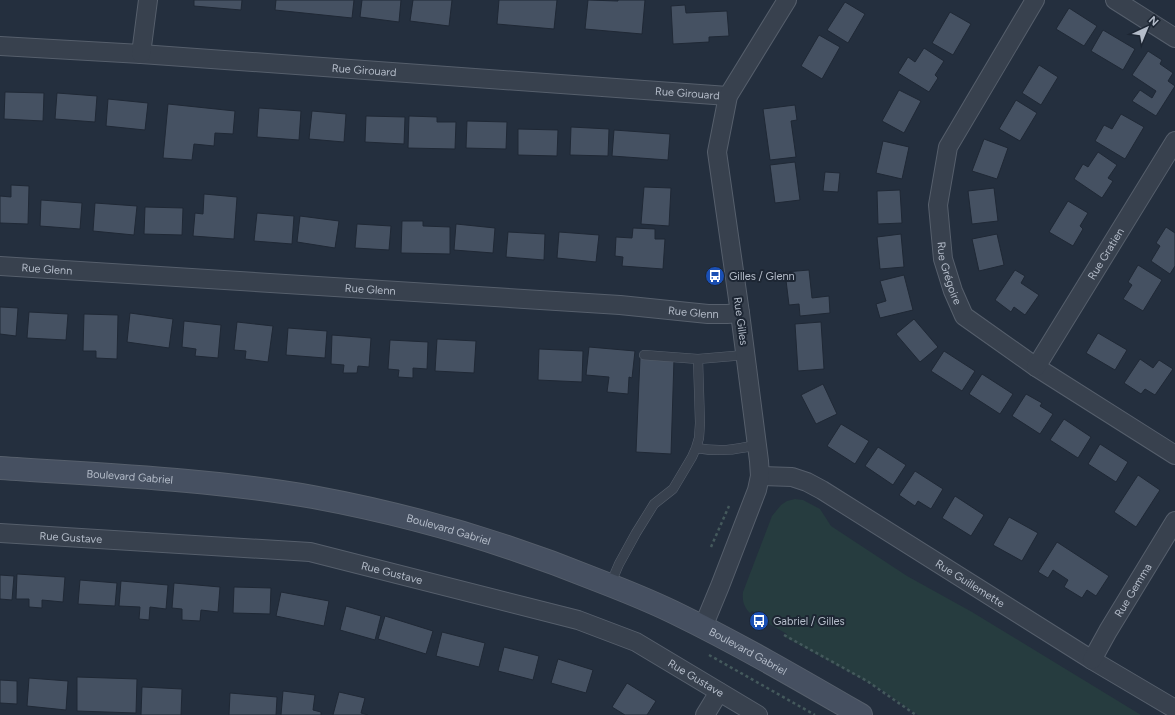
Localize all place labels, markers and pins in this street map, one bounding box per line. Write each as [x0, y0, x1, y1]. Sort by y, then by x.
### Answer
bus stop icon: Gilles / Glenn [704, 265, 726, 287]
place label: Gilles / Glenn [729, 270, 795, 283]
bus stop icon: Gabriel / Gilles [748, 610, 770, 632]
place label: Gabriel / Gilles [773, 615, 845, 628]

